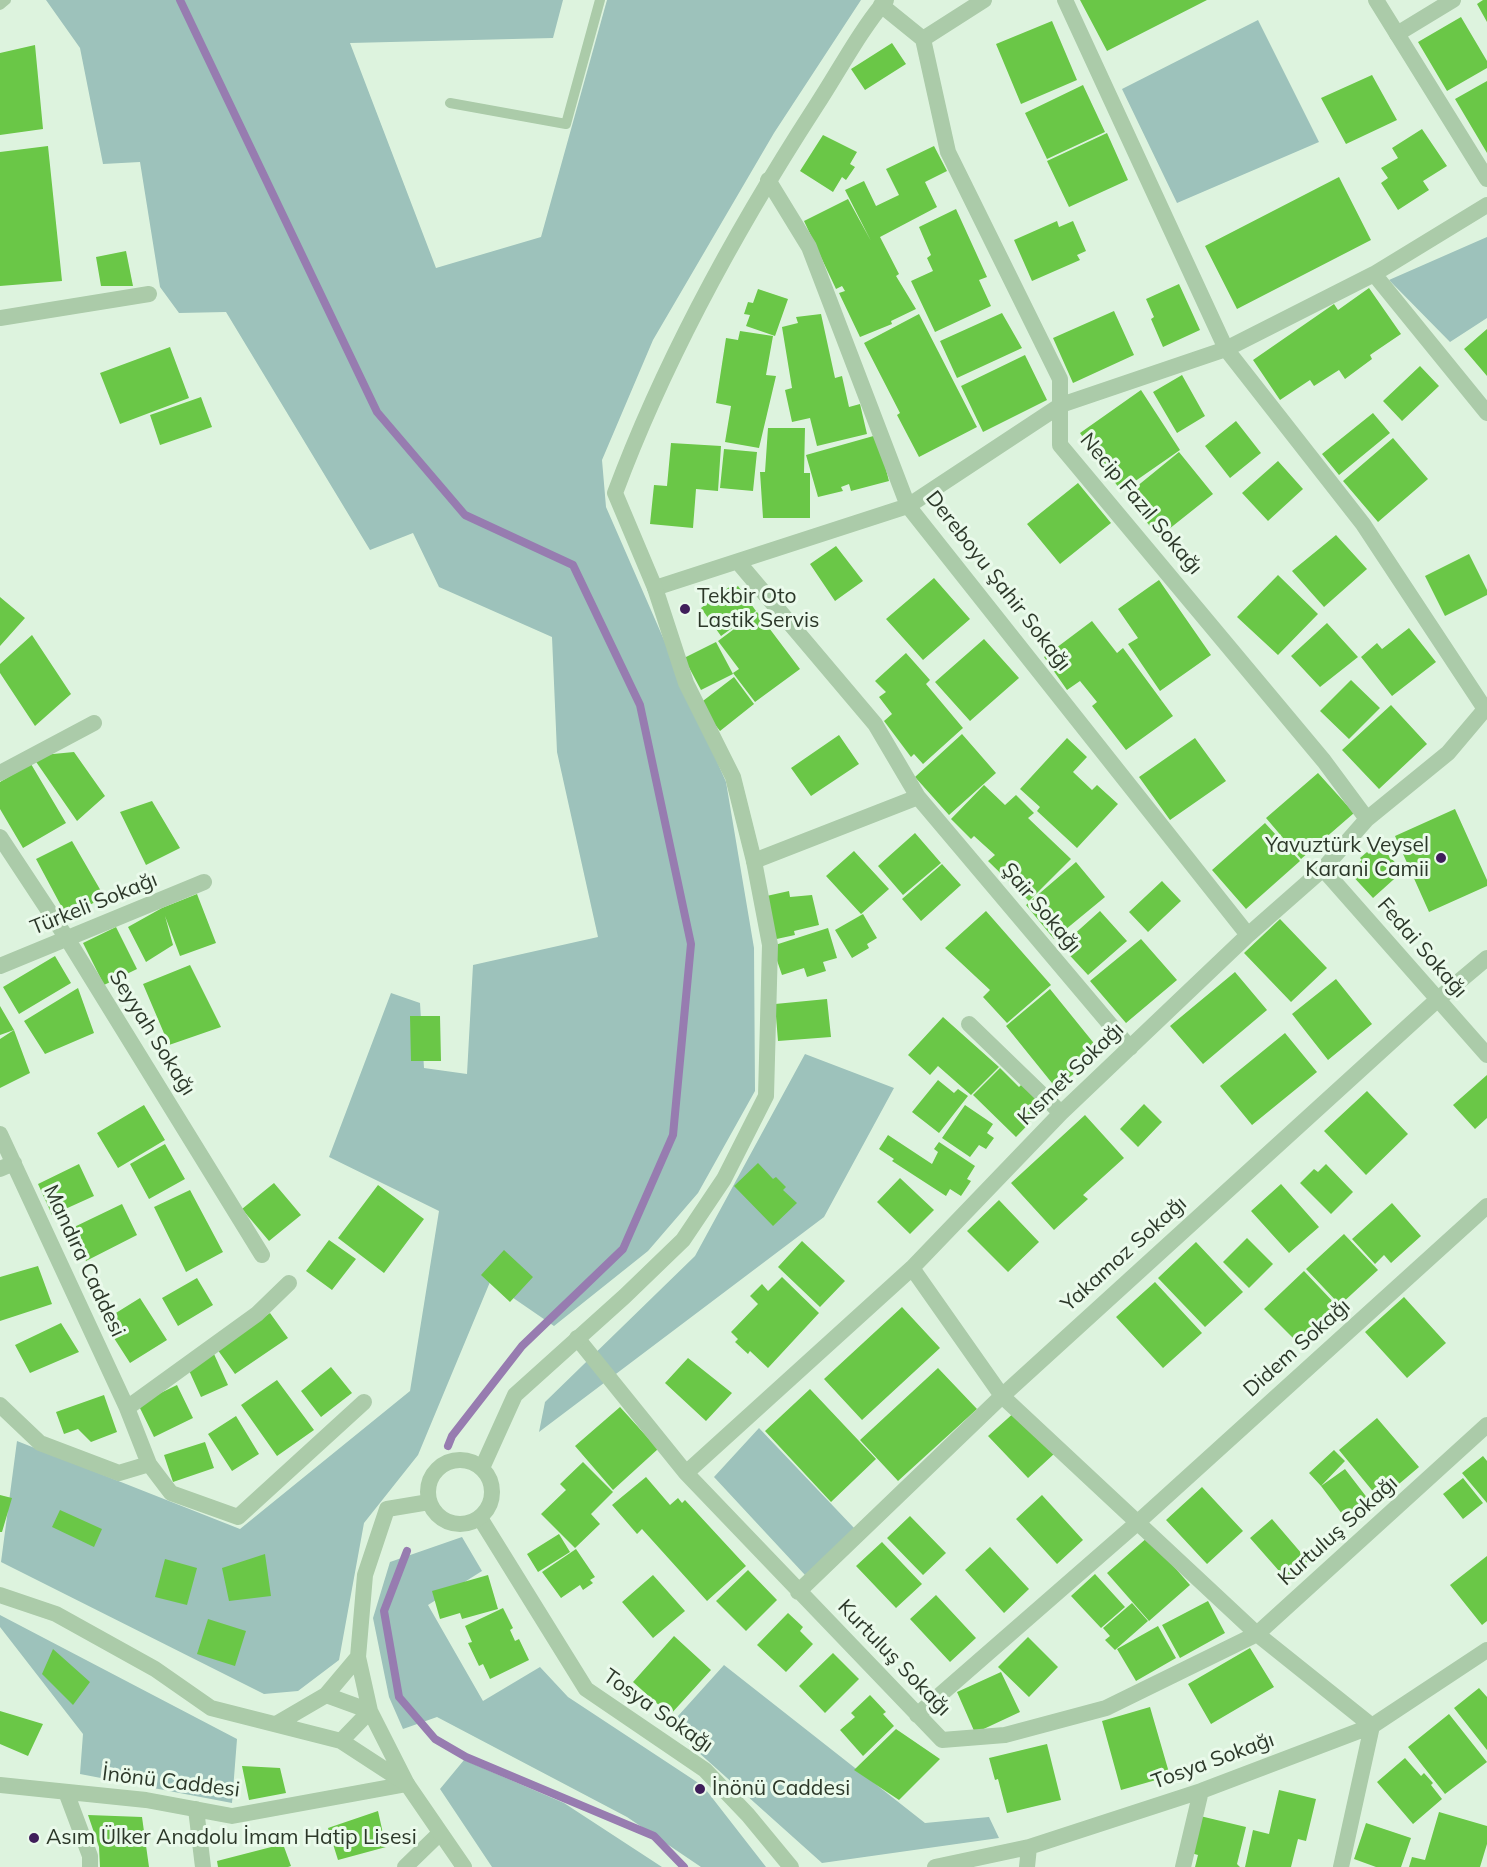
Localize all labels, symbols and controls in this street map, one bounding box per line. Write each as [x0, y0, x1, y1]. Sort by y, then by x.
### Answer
street label: Necip Fazıl Sokağı [1074, 428, 1208, 580]
street label: Dereboyu Şahir Sokağı [920, 486, 1076, 676]
place label: Tekbir Oto Lastik Servis [697, 584, 819, 634]
marker: Tekbir Oto Lastik Servis [678, 602, 692, 616]
place label: Yavuztürk Veysel Karani Camii [1265, 833, 1429, 883]
marker: Yavuztürk Veysel Karani Camii [1434, 851, 1448, 865]
street label: Şair Sokağı [996, 858, 1086, 958]
street label: Türkeli Sokağı [27, 867, 161, 941]
street label: Fedai Sokağı [1372, 893, 1472, 1003]
street label: Seyyah Sokağı [103, 966, 201, 1100]
street label: Kısmet Sokağı [1013, 1017, 1129, 1131]
street label: Mandıra Caddesi [38, 1181, 130, 1341]
street label: Yakamoz Sokağı [1056, 1191, 1192, 1317]
street label: Didem Sokağı [1239, 1294, 1355, 1402]
street label: Kurtuluş Sokağı [1273, 1471, 1403, 1591]
street label: Kurtuluş Sokağı [832, 1595, 956, 1721]
street label: Tosya Sokağı [598, 1664, 718, 1758]
street label: Tosya Sokağı [1148, 1727, 1278, 1795]
street label: İnönü Caddesi [101, 1761, 241, 1803]
place label: İnönü Caddesi [712, 1776, 850, 1802]
marker: İnönü Caddesi [693, 1782, 707, 1796]
place label: Asım Ülker Anadolu İmam Hatip Lisesi [46, 1825, 417, 1851]
marker: Asım Ülker Anadolu İmam Hatip Lisesi [27, 1831, 41, 1845]

